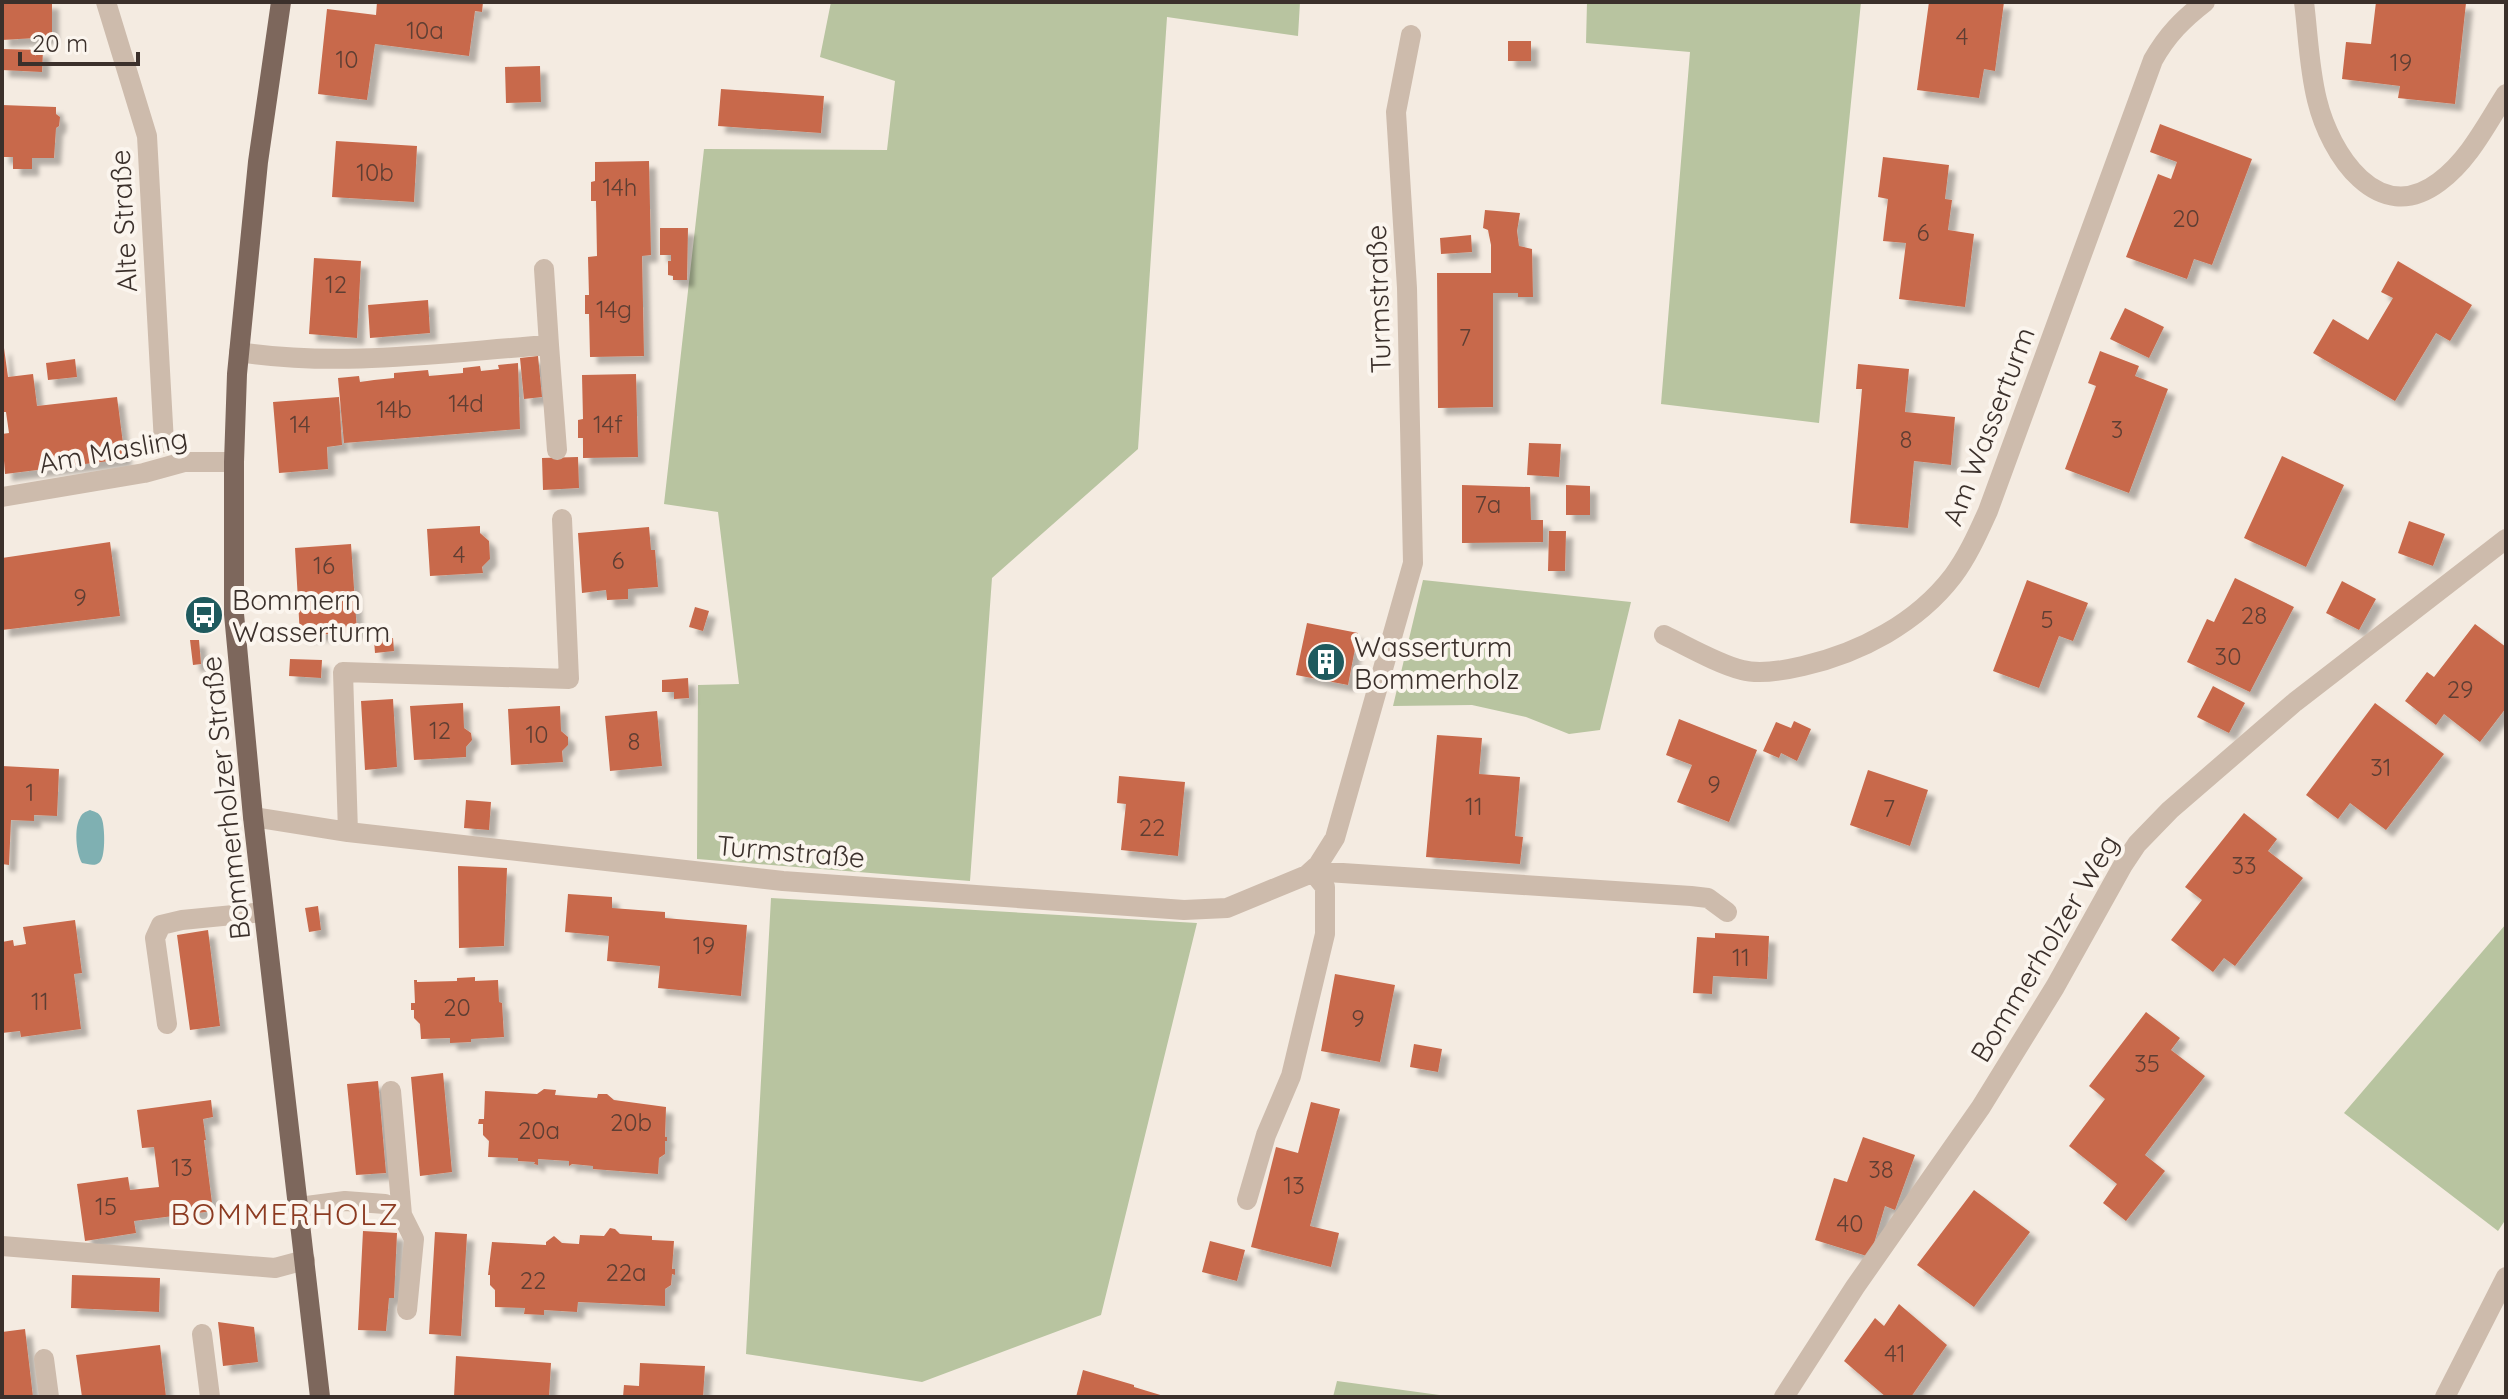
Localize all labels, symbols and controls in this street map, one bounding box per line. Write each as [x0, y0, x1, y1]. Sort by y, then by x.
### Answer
house number: 10a [406, 15, 444, 45]
scale bar [20, 16, 138, 66]
house number: 4 [1956, 21, 1968, 51]
text: 20 m [32, 28, 88, 58]
house number: 10 [335, 44, 359, 74]
house number: 19 [2390, 47, 2412, 77]
street label: Alte Straße [102, 149, 144, 293]
house number: 10b [356, 157, 394, 187]
house number: 14h [603, 172, 637, 202]
house number: 20 [2172, 203, 2200, 233]
house number: 6 [1917, 217, 1930, 247]
street label: Turmstraße [1358, 224, 1398, 374]
house number: 12 [325, 269, 347, 299]
house number: 14g [596, 294, 632, 324]
house number: 7 [1459, 322, 1471, 352]
street label: Am Wasserturm [1934, 322, 2042, 530]
house number: 14d [448, 388, 484, 418]
house number: 14b [376, 394, 412, 424]
house number: 14 [289, 409, 311, 439]
house number: 14f [593, 409, 623, 439]
house number: 3 [2111, 414, 2123, 444]
street label: Am Masling [36, 420, 190, 480]
house number: 8 [1900, 424, 1912, 454]
house number: 7a [1475, 489, 1501, 519]
house number: 4 [453, 539, 465, 569]
house number: 6 [612, 545, 625, 575]
house number: 16 [313, 550, 335, 580]
house number: 9 [73, 582, 87, 612]
place label: Bommern Wasserturm [232, 582, 390, 649]
bus stop icon: Bommern Wasserturm [183, 594, 225, 636]
house number: 28 [2241, 600, 2267, 630]
house number: 5 [2040, 604, 2054, 634]
place label: Wasserturm Bommerholz [1354, 629, 1519, 696]
building icon: Wasserturm Bommerholz [1305, 641, 1347, 683]
house number: 30 [2215, 641, 2241, 671]
street label: Bommerholzer Straße [193, 655, 257, 941]
house number: 29 [2447, 674, 2473, 704]
house number: 12 [429, 715, 451, 745]
house number: 10 [525, 719, 549, 749]
house number: 8 [628, 726, 640, 756]
house number: 31 [2370, 752, 2392, 782]
house number: 9 [1707, 769, 1721, 799]
house number: 1 [26, 777, 34, 807]
house number: 11 [1465, 791, 1483, 821]
house number: 7 [1883, 793, 1895, 823]
house number: 22 [1139, 812, 1165, 842]
street label: Turmstraße [715, 827, 867, 875]
street label: Bommerholzer Weg [1962, 828, 2126, 1068]
house number: 33 [2231, 850, 2257, 880]
house number: 19 [693, 930, 715, 960]
house number: 11 [1732, 942, 1750, 972]
house number: 11 [31, 986, 49, 1016]
house number: 20 [443, 992, 471, 1022]
house number: 9 [1351, 1003, 1365, 1033]
house number: 35 [2134, 1048, 2160, 1078]
house number: 20b [610, 1107, 652, 1137]
house number: 20a [518, 1115, 560, 1145]
house number: 13 [171, 1152, 193, 1182]
house number: 38 [1868, 1154, 1894, 1184]
house number: 13 [1283, 1170, 1305, 1200]
house number: 15 [95, 1191, 117, 1221]
district label: BOMMERHOLZ [170, 1195, 400, 1233]
house number: 40 [1837, 1208, 1863, 1238]
house number: 22a [605, 1257, 647, 1287]
house number: 22 [520, 1265, 546, 1295]
house number: 41 [1884, 1338, 1906, 1368]

